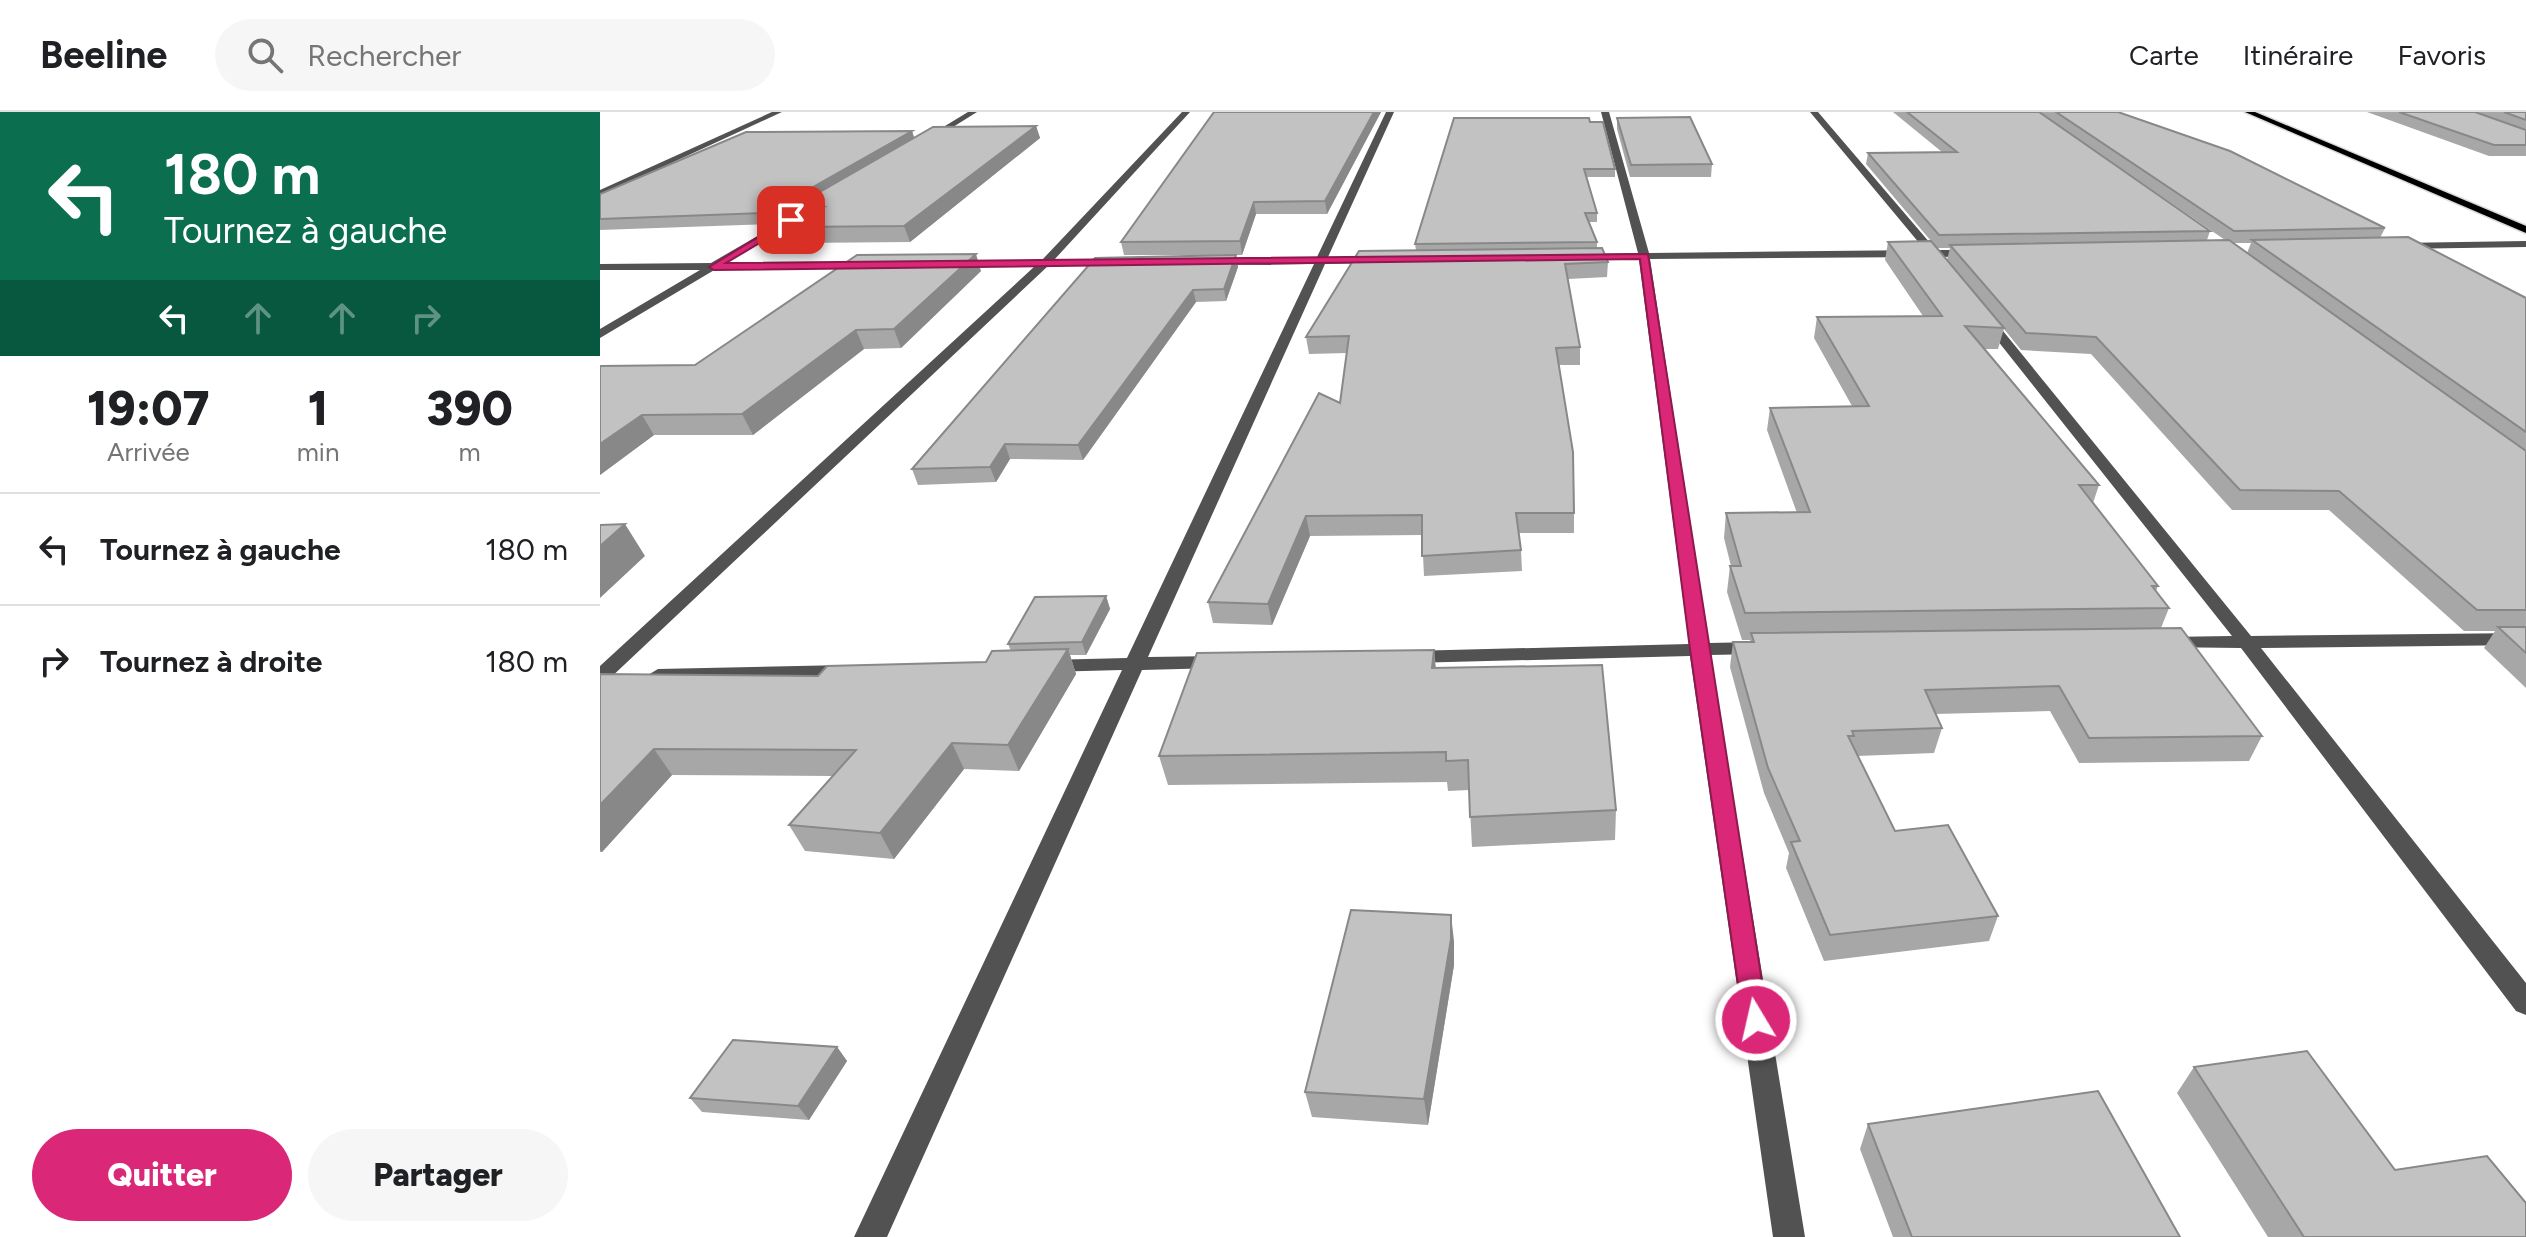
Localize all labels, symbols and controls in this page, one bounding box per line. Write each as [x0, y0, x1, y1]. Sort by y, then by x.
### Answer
search box [215, 19, 775, 91]
text: Beeline [40, 32, 167, 78]
icon: search [243, 33, 287, 77]
text: Rechercher [307, 37, 461, 74]
text: Carte [2129, 38, 2199, 72]
text: Itinéraire [2243, 38, 2353, 72]
text: Favoris [2397, 38, 2486, 72]
text: 180 m [164, 141, 320, 208]
icon: left [32, 144, 136, 248]
pin [757, 186, 825, 254]
icon: arrive [769, 198, 813, 242]
text: Tournez à gauche [164, 209, 447, 252]
icon: left [152, 296, 196, 340]
icon: ahead [236, 296, 280, 340]
icon: ahead [320, 296, 364, 340]
icon: right [404, 296, 448, 340]
text: 19:07 [87, 379, 210, 437]
text: 1 [308, 379, 328, 437]
text: 390 [427, 379, 513, 437]
text: Arrivée [107, 436, 190, 468]
text: min [297, 436, 339, 468]
text: m [459, 436, 481, 468]
icon: left [32, 527, 76, 571]
text: Tournez à gauche [100, 531, 341, 568]
text: 180 m [485, 531, 568, 568]
icon: right [32, 639, 76, 683]
text: Tournez à droite [100, 643, 322, 680]
text: 180 m [485, 643, 568, 680]
position arrow [1714, 978, 1798, 1062]
button: Quitter [32, 1129, 292, 1221]
button: Partager [308, 1129, 568, 1221]

